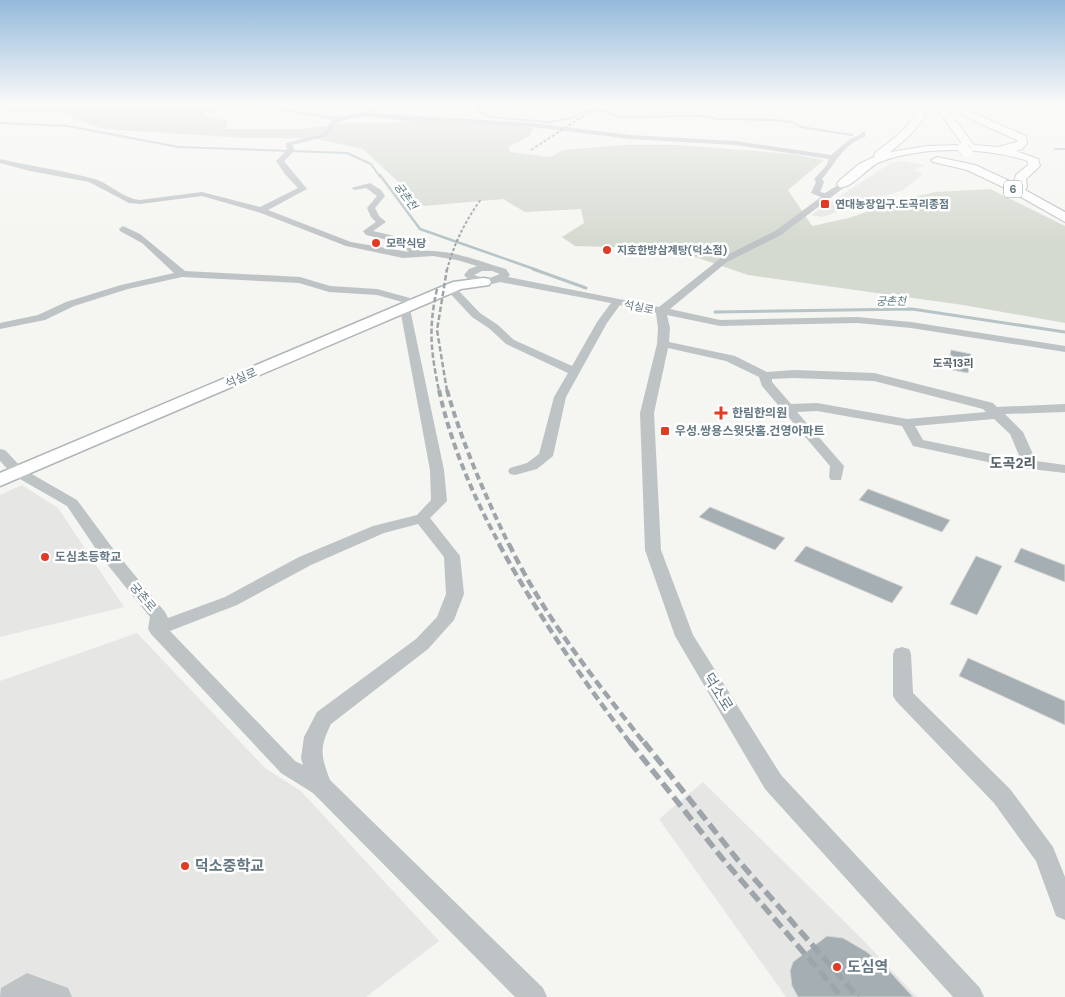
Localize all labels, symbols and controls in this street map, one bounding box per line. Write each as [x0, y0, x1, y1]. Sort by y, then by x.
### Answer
water label: 궁촌천 [391, 180, 422, 214]
road number: 6 [1004, 180, 1022, 198]
place label: 연대농장입구.도곡리종점 [835, 197, 949, 211]
marker: 연대농장입구.도곡리종점 [819, 198, 831, 210]
place label: 모락식당 [386, 236, 426, 250]
marker: 모락식당 [370, 237, 382, 249]
place label: 지호한방삼계탕(덕소점) [617, 243, 727, 257]
marker: 지호한방삼계탕(덕소점) [601, 244, 613, 256]
water label: 궁촌천 [876, 294, 908, 308]
street label: 석실로 [623, 297, 655, 317]
district label: 도곡13리 [933, 356, 974, 370]
street label: 석실로 [223, 364, 259, 392]
place label: 한림한의원 [732, 405, 787, 421]
marker: 한림한의원 [714, 406, 728, 420]
place label: 우성.쌍용스윗닷홈.건영아파트 [675, 423, 825, 439]
marker: 우성.쌍용스윗닷홈.건영아파트 [659, 425, 671, 437]
district label: 도곡2리 [990, 454, 1036, 472]
place label: 도심초등학교 [55, 549, 121, 565]
marker: 도심초등학교 [39, 551, 51, 563]
street label: 궁촌로 [126, 579, 160, 615]
street label: 덕소로 [699, 669, 737, 715]
place label: 덕소중학교 [195, 856, 264, 876]
marker: 덕소중학교 [179, 860, 191, 872]
place label: 도심역 [847, 957, 888, 977]
marker: 도심역 [831, 961, 843, 973]

